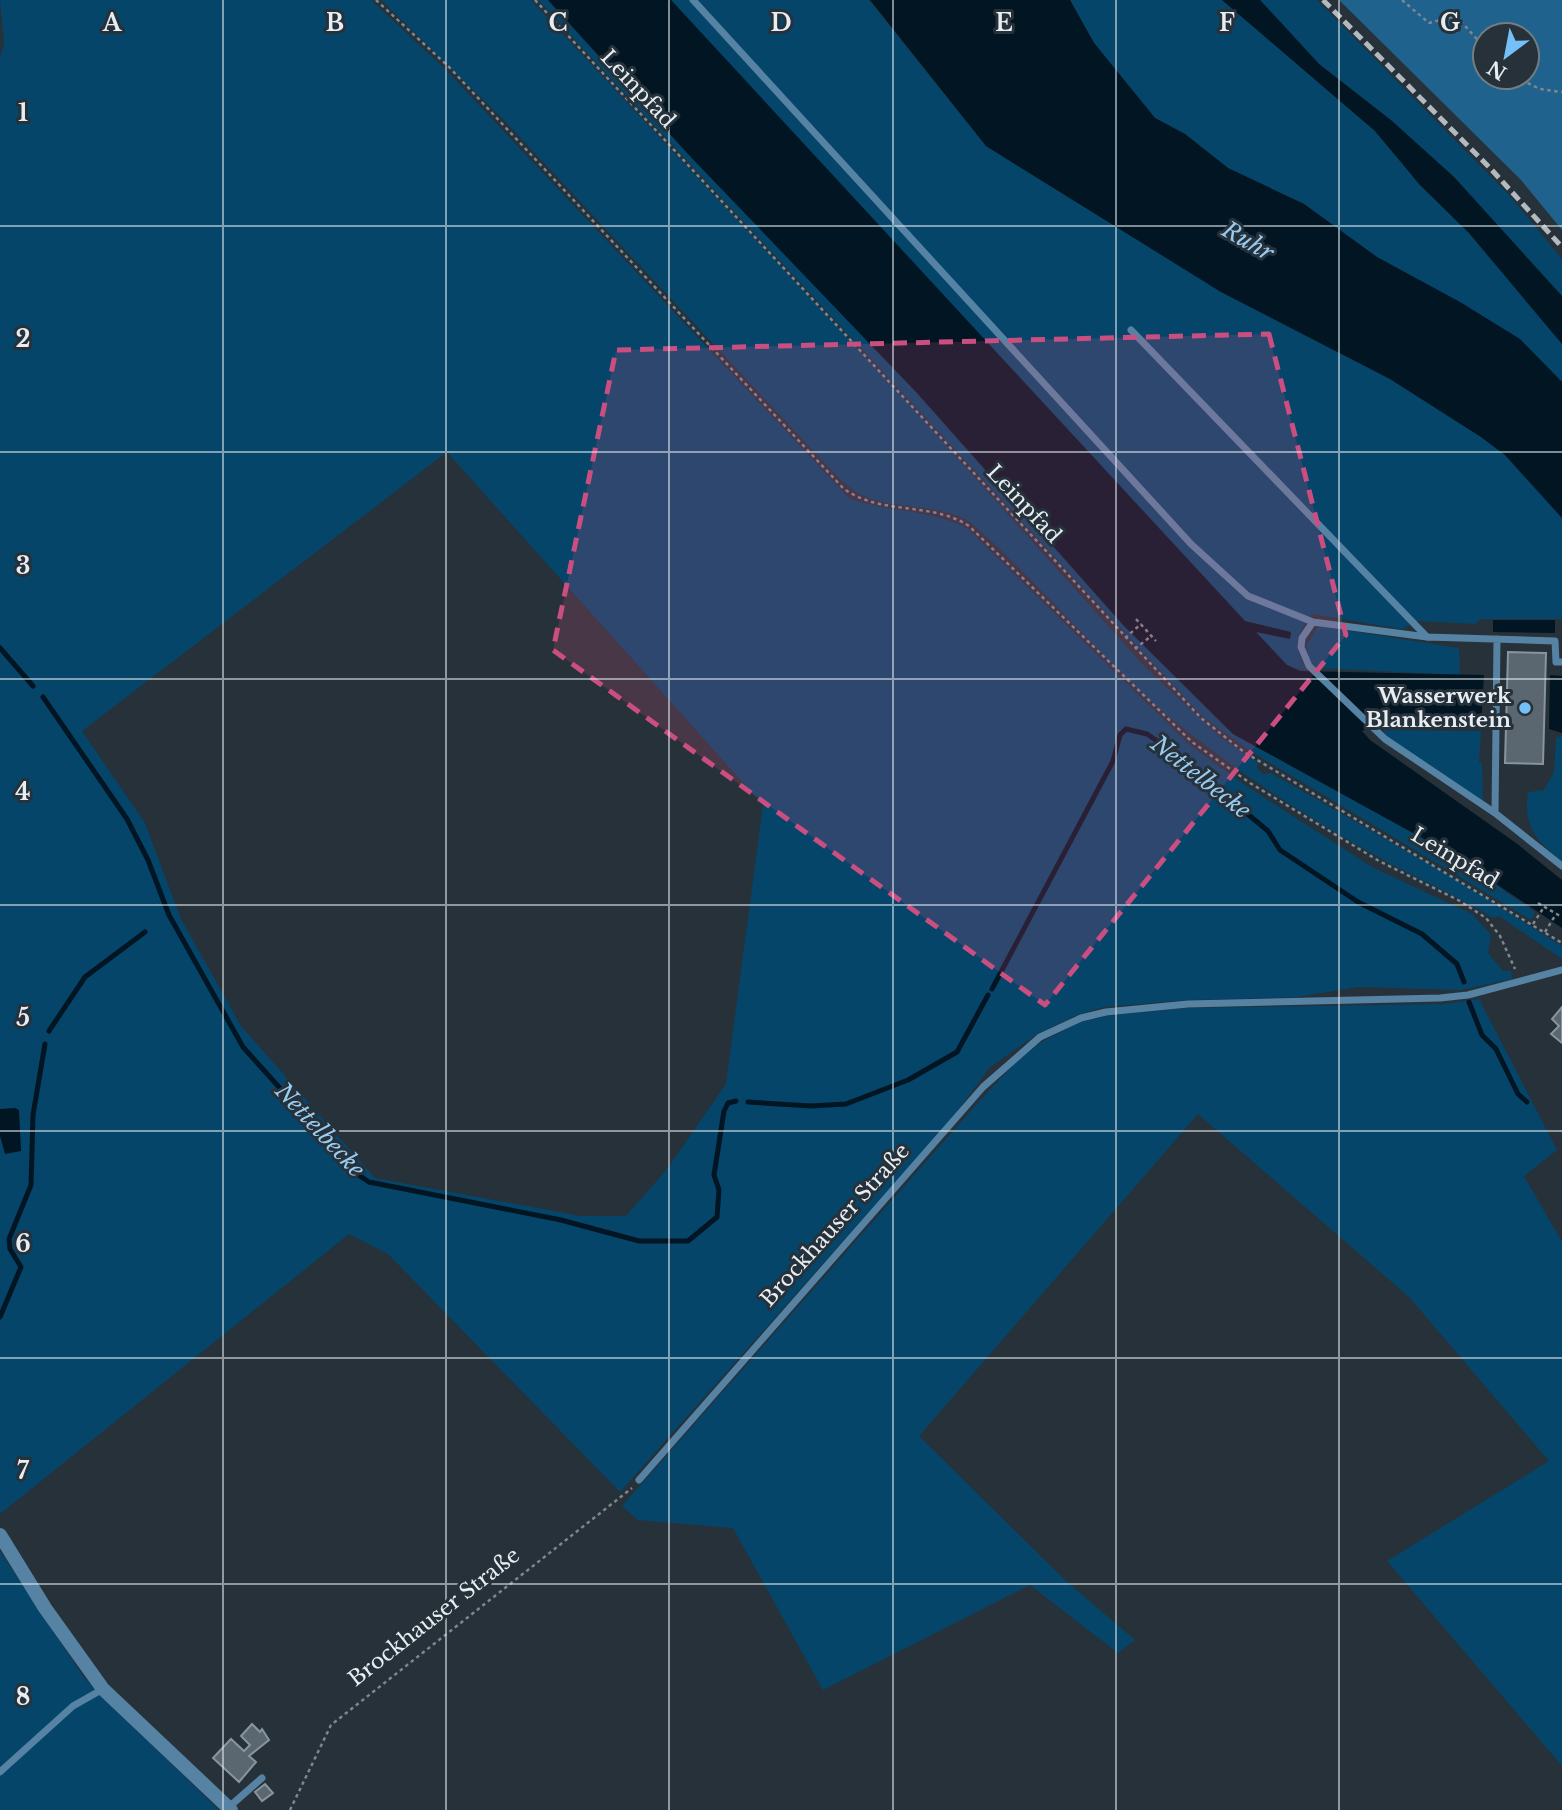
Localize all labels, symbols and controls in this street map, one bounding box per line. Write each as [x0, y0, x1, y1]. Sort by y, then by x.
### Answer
text: A [102, 9, 123, 37]
text: B [326, 9, 344, 37]
text: C [549, 9, 567, 37]
text: D [770, 9, 792, 37]
text: E [995, 9, 1013, 37]
text: F [1219, 9, 1235, 37]
text: G [1440, 9, 1460, 37]
north arrow [1471, 21, 1541, 91]
street label: Leinpfad [595, 44, 681, 134]
text: N [1483, 55, 1511, 84]
text: 1 [18, 99, 28, 127]
water label: Ruhr [1216, 215, 1280, 268]
text: 2 [16, 325, 30, 353]
street label: Leinpfad [981, 459, 1067, 549]
text: 3 [16, 552, 30, 580]
place label: Wasserwerk Blankenstein [1366, 683, 1512, 733]
marker: Wasserwerk Blankenstein [1517, 700, 1533, 716]
water label: Nettelbecke [1145, 729, 1257, 825]
text: 4 [15, 778, 31, 806]
street label: Leinpfad [1406, 822, 1504, 894]
text: 5 [16, 1004, 30, 1032]
water label: Nettelbecke [269, 1076, 371, 1183]
street label: Brockhauser Straße [755, 1138, 915, 1312]
text: 6 [15, 1230, 31, 1258]
text: 7 [17, 1457, 30, 1485]
street label: Brockhauser Straße [343, 1542, 525, 1692]
text: 8 [16, 1683, 30, 1711]

